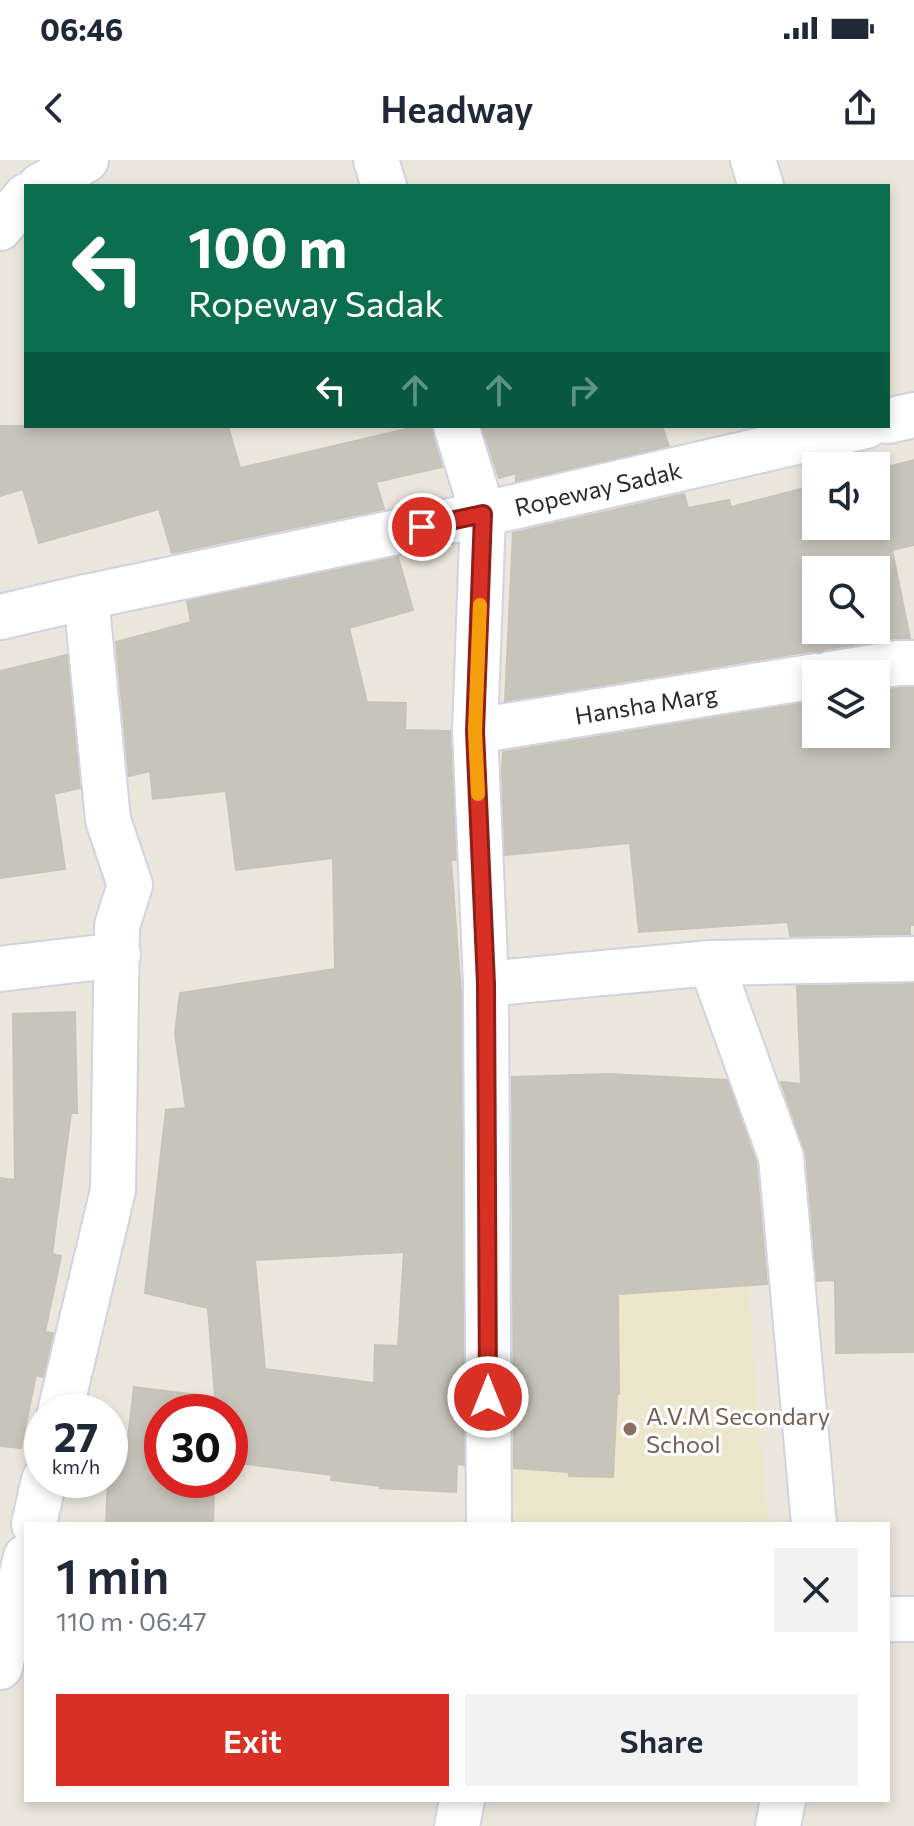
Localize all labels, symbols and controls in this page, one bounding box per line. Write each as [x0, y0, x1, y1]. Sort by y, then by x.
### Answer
text: 06:46 [40, 10, 123, 47]
icon: back [32, 86, 76, 130]
text: Headway [380, 86, 534, 130]
icon: share [838, 86, 882, 130]
text: 100 m [188, 211, 347, 280]
icon: left [56, 216, 160, 320]
text: Ropeway Sadak [188, 280, 444, 324]
icon: left [309, 368, 353, 412]
icon: ahead [393, 368, 437, 412]
icon: ahead [477, 368, 521, 412]
icon: right [561, 368, 605, 412]
map controls [802, 452, 890, 748]
button: sound [802, 452, 890, 540]
street label: Ropeway Sadak [512, 455, 684, 521]
pin [388, 493, 456, 561]
icon: arrive [400, 505, 444, 549]
button: search [802, 556, 890, 644]
button: layers [802, 660, 890, 748]
street label: Hansha Marg [573, 678, 719, 730]
position arrow [446, 1355, 530, 1439]
speed limit sign: 30 [144, 1394, 248, 1498]
place label: A.V.M Secondary School [646, 1401, 830, 1458]
text: 27 [54, 1411, 98, 1460]
marker: A.V.M Secondary School [621, 1420, 639, 1438]
text: km/h [52, 1454, 100, 1478]
text: 1 min [56, 1545, 169, 1604]
button: close [774, 1548, 858, 1632]
text: 110 m · 06:47 [56, 1605, 207, 1636]
button: Exit [56, 1694, 449, 1786]
button: Share [465, 1694, 858, 1786]

